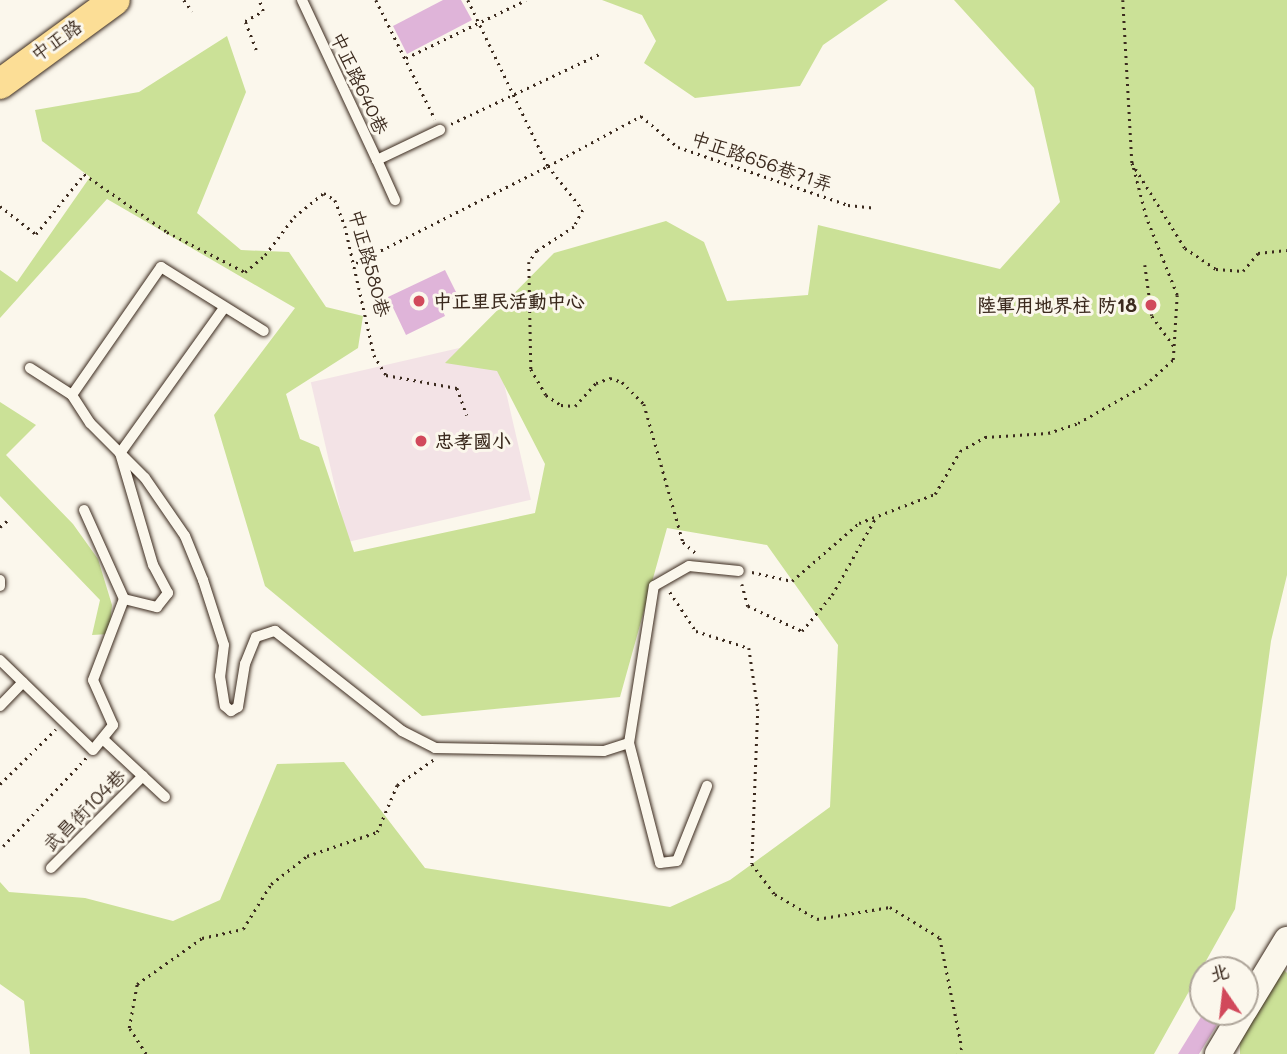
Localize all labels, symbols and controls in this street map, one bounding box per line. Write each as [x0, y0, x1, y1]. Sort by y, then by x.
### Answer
street label: 中正路 [26, 14, 86, 66]
street label: 中正路640巷 [326, 28, 394, 138]
street label: 中正路656巷71弄 [688, 126, 836, 196]
street label: 中正路580巷 [345, 207, 395, 319]
place label: 中正里民活動中心 [433, 290, 585, 312]
marker: 中正里民活動中心 [411, 293, 427, 309]
place label: 陸軍用地界柱 防18 [977, 294, 1137, 316]
marker: 陸軍用地界柱 防18 [1143, 297, 1159, 313]
place label: 忠孝國小 [435, 430, 511, 452]
marker: 忠孝國小 [413, 433, 429, 449]
street label: 武昌街104巷 [38, 764, 130, 856]
north arrow [1189, 956, 1259, 1026]
text: 北 [1207, 958, 1232, 987]

